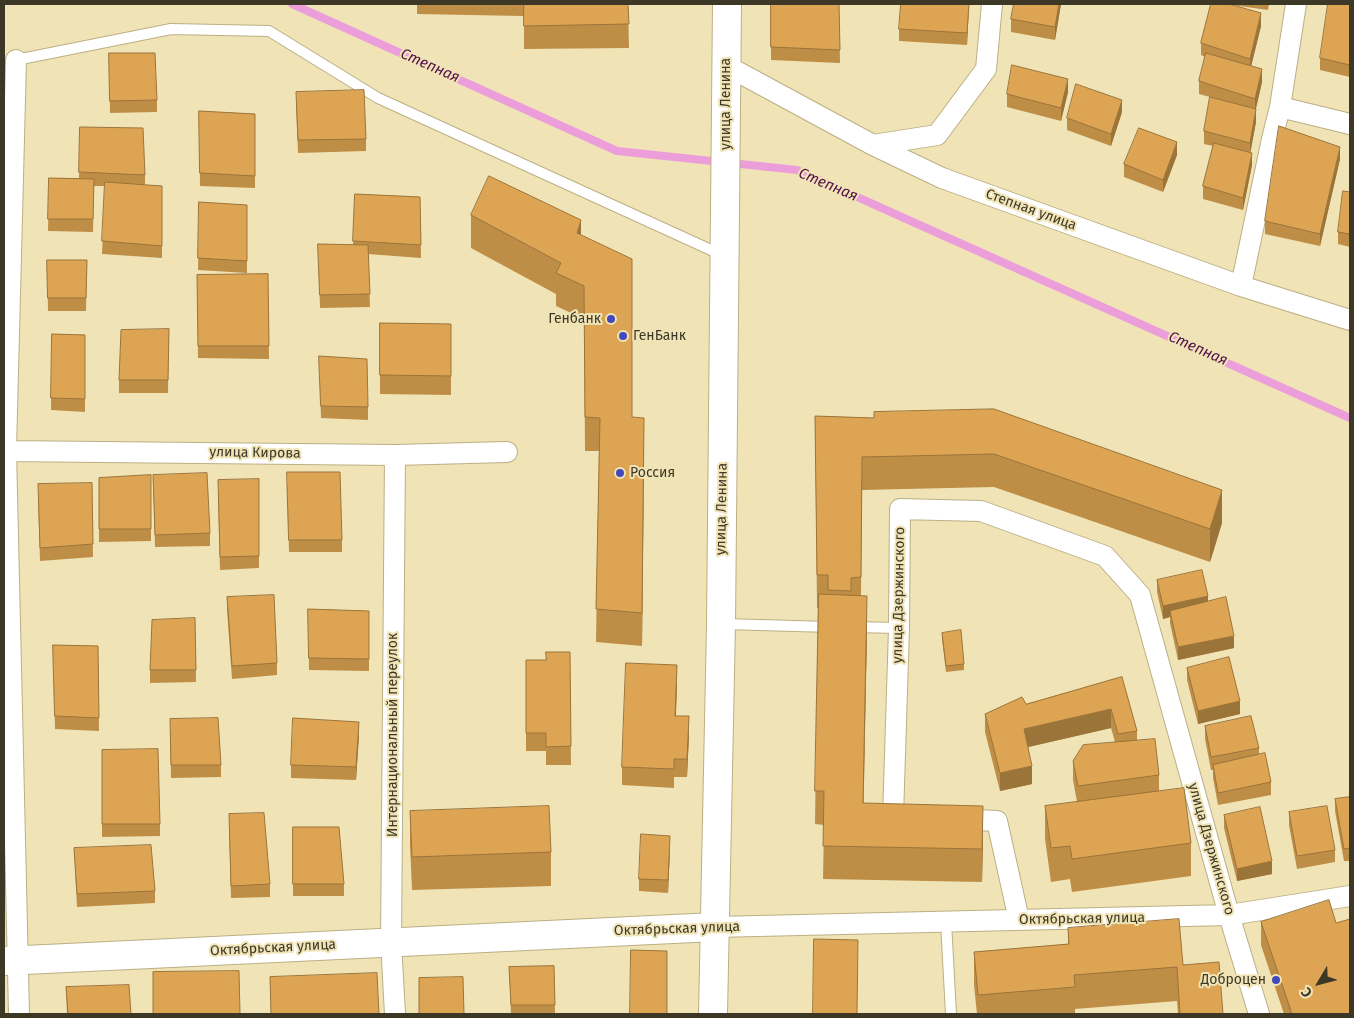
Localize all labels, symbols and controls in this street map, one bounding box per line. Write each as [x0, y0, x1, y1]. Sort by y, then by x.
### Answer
water label: Степная [398, 45, 462, 87]
street label: улица Ленина [718, 58, 734, 150]
water label: Степная [796, 164, 860, 206]
street label: Степная улица [983, 186, 1079, 234]
place label: Генбанк [548, 311, 601, 327]
marker: Генбанк [605, 313, 617, 325]
place label: ГенБанк [633, 328, 686, 344]
water label: Степная [1166, 328, 1230, 370]
marker: ГенБанк [617, 330, 629, 342]
street label: улица Кирова [209, 444, 301, 462]
street label: улица Ленина [713, 463, 731, 555]
place label: Россия [630, 465, 675, 481]
marker: Россия [614, 467, 626, 479]
street label: улица Дзержинского [889, 527, 909, 663]
street label: Интернациональный переулок [385, 633, 401, 837]
street label: улица Дзержинского [1184, 781, 1238, 917]
street label: Октябрьская улица [1019, 910, 1145, 928]
street label: Октябрьская улица [614, 918, 740, 940]
street label: Октябрьская улица [210, 936, 336, 960]
north arrow [1294, 958, 1344, 1008]
place label: Доброцен [1201, 972, 1266, 988]
marker: Доброцен [1270, 974, 1282, 986]
text: С [1297, 984, 1316, 1001]

